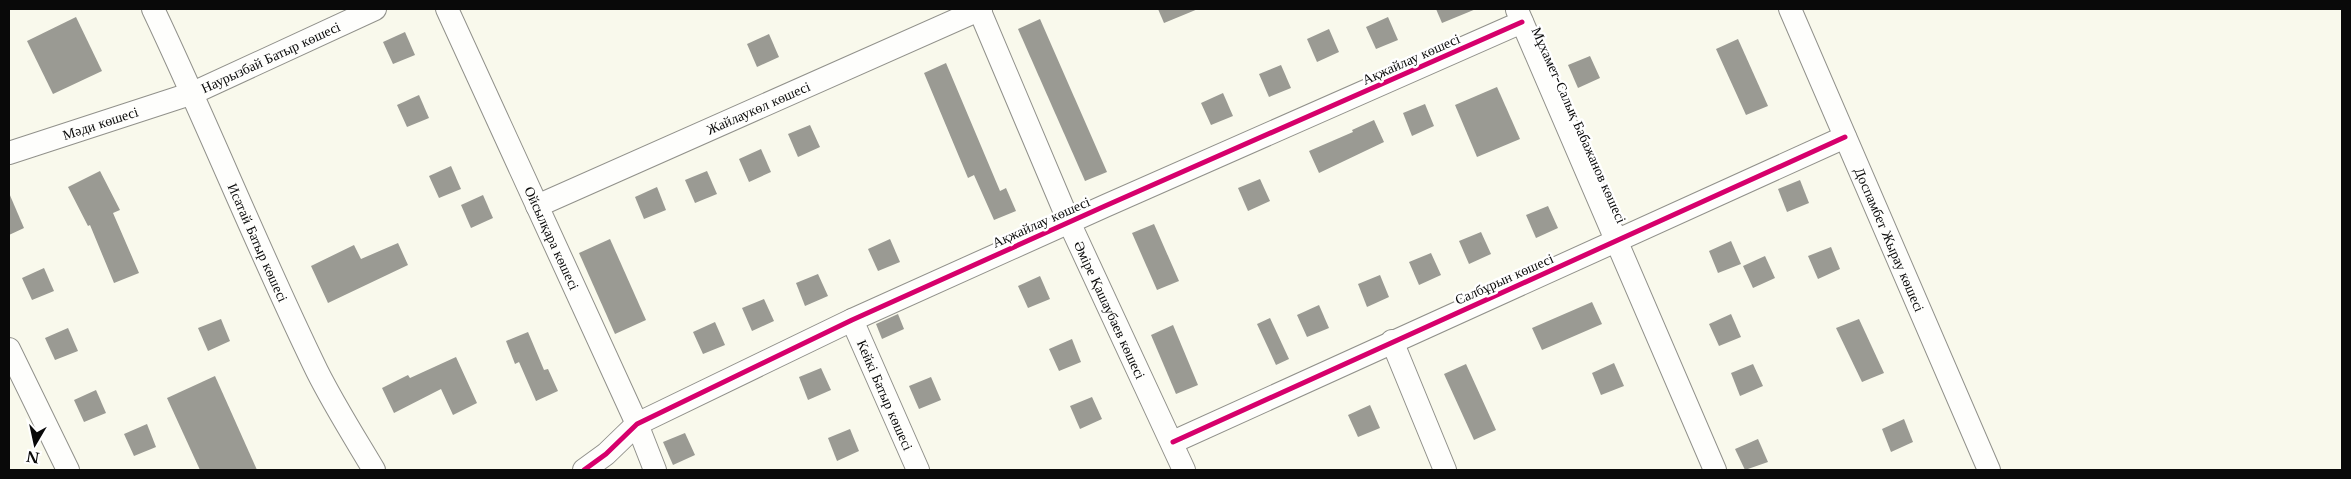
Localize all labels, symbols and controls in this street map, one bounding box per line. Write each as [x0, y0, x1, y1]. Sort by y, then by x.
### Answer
street label: Наурызбай Батыр көшесі [198, 17, 343, 97]
street label: Мұхамет-Салық Бабажанов көшесі [1527, 24, 1631, 226]
street label: Ақжайлау көшесі [1359, 29, 1463, 89]
street label: Жайлаукөл көшесі [704, 77, 813, 139]
street label: Мәди көшесі [60, 102, 141, 144]
street label: Доспамбет Жырау көшесі [1850, 164, 1929, 315]
street label: Исатай Батыр көшесі [224, 180, 292, 305]
street label: Ойсылқара көшесі [520, 184, 583, 293]
street label: Ақжайлау көшесі [989, 192, 1093, 252]
street label: Әміре Қашаубаев көшесі [1070, 238, 1150, 382]
street label: Салбұрын көшесі [1452, 249, 1556, 309]
street label: Кейкі Батыр көшесі [853, 337, 917, 453]
north arrow [10, 419, 60, 469]
text: N [25, 447, 41, 467]

